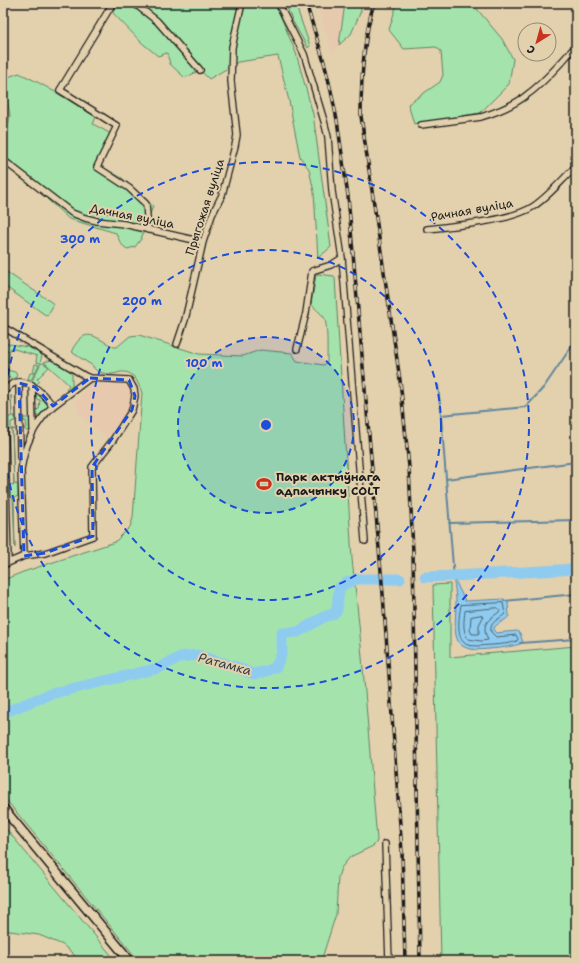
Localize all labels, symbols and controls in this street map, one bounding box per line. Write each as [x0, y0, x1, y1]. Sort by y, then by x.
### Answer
north arrow [517, 22, 557, 62]
text: С [524, 41, 538, 58]
street label: Прыгожая вуліца [182, 156, 228, 257]
street label: Рачная вуліца [430, 195, 515, 225]
street label: Дачная вуліца [88, 200, 176, 232]
text: 300 m [60, 231, 100, 247]
text: 200 m [122, 293, 162, 309]
text: 100 m [186, 355, 223, 371]
centre of rings [259, 418, 273, 432]
place label: Парк актыўнага адпачынку COLT [276, 469, 381, 499]
sports icon: Парк актыўнага адпачынку COLT [255, 475, 273, 493]
water label: Ратамка [197, 649, 253, 679]

